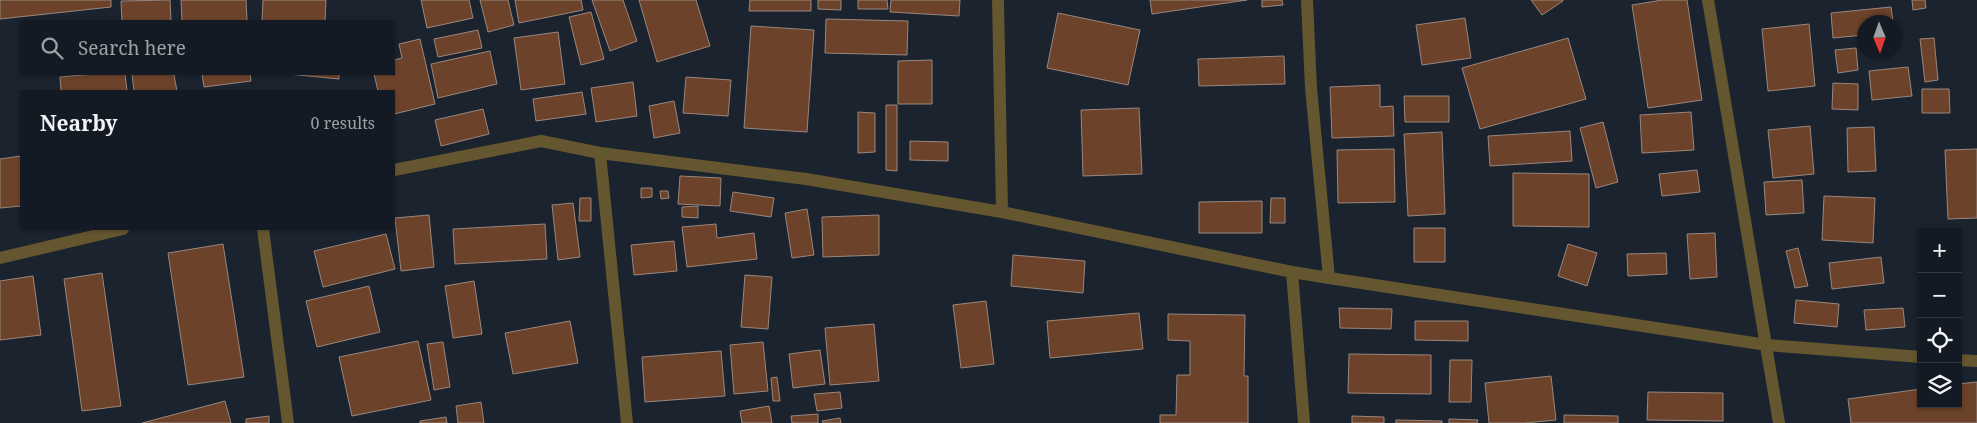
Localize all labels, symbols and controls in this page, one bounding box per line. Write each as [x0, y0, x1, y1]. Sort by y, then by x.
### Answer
north arrow [1857, 15, 1902, 60]
search box [20, 20, 395, 75]
icon: search [38, 34, 66, 62]
text: Search here [78, 35, 186, 61]
text: Nearby [40, 109, 118, 137]
text: 0 results [311, 112, 375, 134]
map controls [1917, 228, 1962, 408]
button: + [1917, 228, 1962, 273]
button: − [1917, 273, 1962, 318]
button: locate [1917, 318, 1962, 363]
button: layers [1917, 363, 1962, 408]

